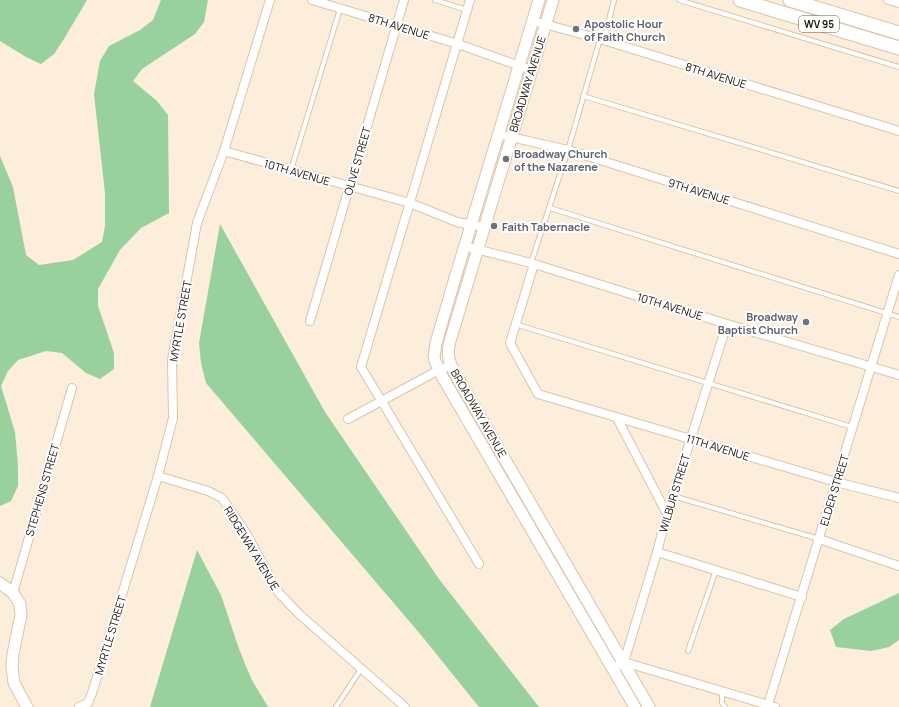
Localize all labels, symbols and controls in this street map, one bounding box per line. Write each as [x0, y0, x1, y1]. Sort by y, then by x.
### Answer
street label: 8TH AVENUE [367, 10, 431, 42]
place label: Apostolic Hour of Faith Church [584, 16, 665, 44]
road number: WV 95 [799, 16, 839, 32]
marker: Apostolic Hour of Faith Church [571, 24, 581, 34]
street label: BROADWAY AVENUE [505, 34, 549, 134]
street label: 8TH AVENUE [684, 59, 748, 91]
street label: OLIVE STREET [340, 125, 374, 197]
place label: Broadway Church of the Nazarene [514, 146, 607, 174]
marker: Broadway Church of the Nazarene [501, 154, 511, 164]
street label: 10TH AVENUE [262, 155, 332, 189]
street label: 9TH AVENUE [666, 175, 732, 207]
place label: Faith Tabernacle [502, 219, 590, 234]
marker: Faith Tabernacle [489, 221, 499, 231]
street label: MYRTLE STREET [165, 279, 195, 363]
street label: 10TH AVENUE [635, 289, 705, 323]
place label: Broadway Baptist Church [718, 309, 799, 337]
marker: Broadway Baptist Church [801, 317, 811, 327]
street label: BROADWAY AVENUE [448, 366, 510, 460]
street label: 11TH AVENUE [684, 430, 752, 464]
street label: STEPHENS STREET [22, 441, 63, 538]
street label: WILBUR STREET [655, 451, 693, 534]
street label: ELDER STREET [816, 452, 852, 528]
street label: RIDGEWAY AVENUE [221, 503, 283, 593]
street label: MYRTLE STREET [91, 593, 129, 677]

